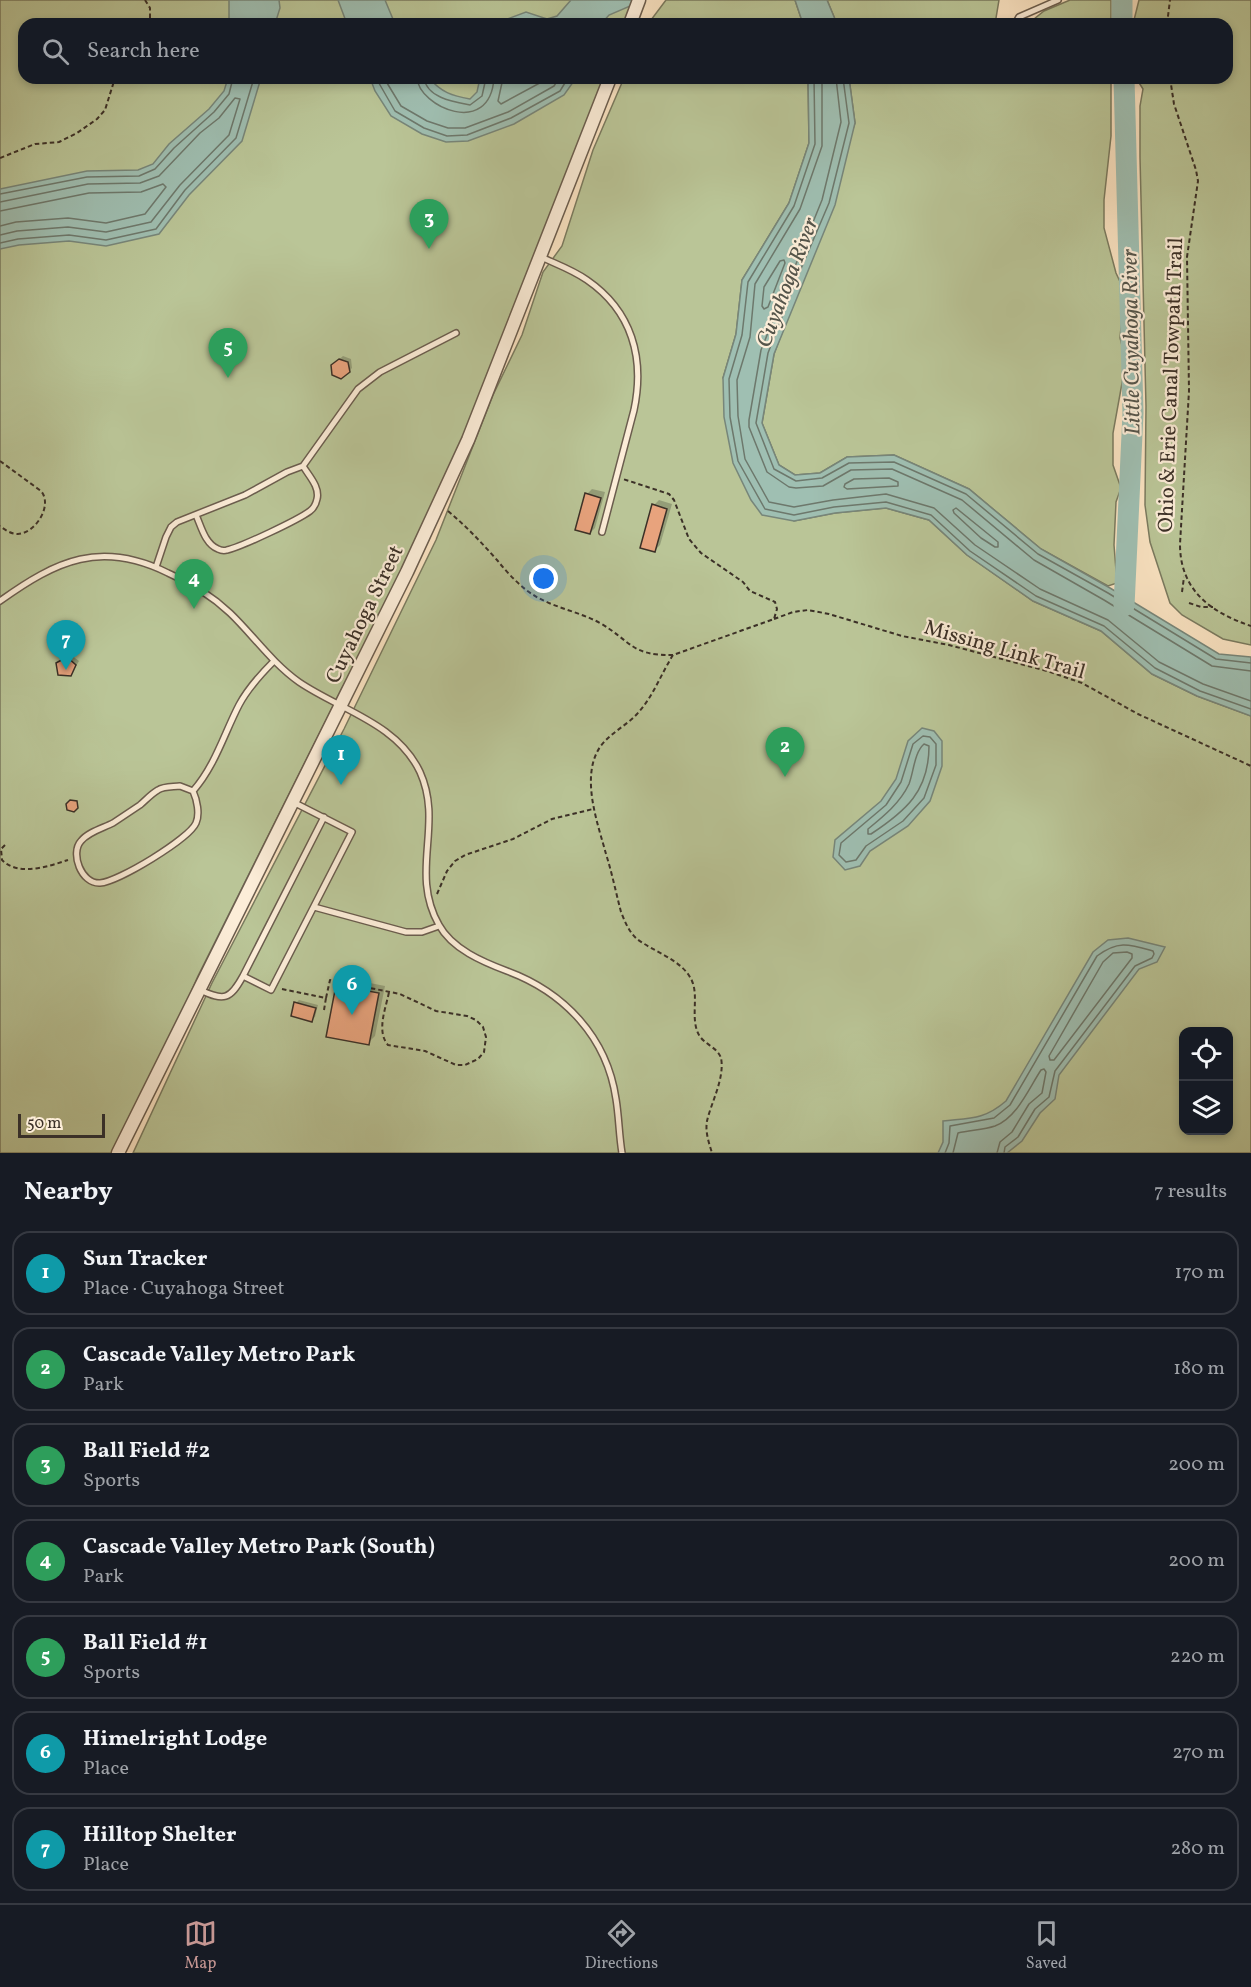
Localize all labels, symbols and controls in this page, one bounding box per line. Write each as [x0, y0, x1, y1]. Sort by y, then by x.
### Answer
search box [18, 18, 1233, 84]
icon: search [39, 35, 72, 68]
text: Search here [87, 36, 200, 67]
pin: 3 [410, 200, 448, 249]
water label: Cuyahoga River [749, 213, 828, 352]
street label: Ohio & Erie Canal Towpath Trail [1152, 237, 1191, 533]
water label: Little Cuyahoga River [1115, 248, 1150, 435]
pin: 5 [208, 328, 248, 378]
street label: Cuyahoga Street [319, 540, 411, 689]
pin: 4 [174, 560, 214, 609]
your location [529, 564, 558, 593]
street label: Missing Link Trail [921, 614, 1089, 687]
pin: 7 [46, 620, 86, 670]
pin: 2 [766, 728, 804, 777]
pin: 1 [322, 736, 360, 785]
pin: 6 [332, 966, 372, 1015]
map controls [1179, 1027, 1233, 1135]
button: locate [1179, 1027, 1233, 1081]
button: layers [1179, 1081, 1233, 1135]
scale bar [18, 1111, 105, 1138]
text: 50 m [27, 1113, 61, 1135]
text: Nearby [24, 1174, 113, 1210]
text: 7 results [1154, 1178, 1227, 1206]
text: Sun Tracker [83, 1244, 207, 1275]
text: 1 [41, 1259, 50, 1287]
text: 170 m [1175, 1259, 1225, 1287]
text: Place · Cuyahoga Street [83, 1275, 285, 1303]
text: Cascade Valley Metro Park [83, 1340, 355, 1371]
text: 2 [40, 1355, 51, 1383]
text: 180 m [1173, 1355, 1225, 1383]
text: Park [83, 1371, 124, 1399]
text: Ball Field #2 [83, 1436, 210, 1467]
text: 3 [40, 1451, 51, 1479]
text: 200 m [1168, 1451, 1225, 1479]
text: Sports [83, 1467, 140, 1495]
text: Cascade Valley Metro Park (South) [83, 1532, 435, 1563]
text: 4 [39, 1547, 52, 1575]
text: 200 m [1168, 1547, 1225, 1575]
text: Park [83, 1563, 124, 1591]
text: Ball Field #1 [83, 1628, 208, 1659]
text: 5 [41, 1643, 50, 1671]
text: 220 m [1170, 1643, 1225, 1671]
text: Sports [83, 1659, 140, 1687]
text: Himelright Lodge [83, 1724, 267, 1755]
text: 6 [40, 1739, 51, 1767]
text: 270 m [1172, 1739, 1225, 1767]
text: Place [83, 1755, 129, 1783]
text: Hilltop Shelter [83, 1820, 237, 1851]
text: 7 [41, 1835, 50, 1863]
text: 280 m [1170, 1835, 1225, 1863]
text: Place [83, 1851, 129, 1879]
tab: Map [184, 1917, 217, 1975]
tab: Directions [585, 1917, 658, 1975]
tab: Saved [1026, 1917, 1067, 1975]

